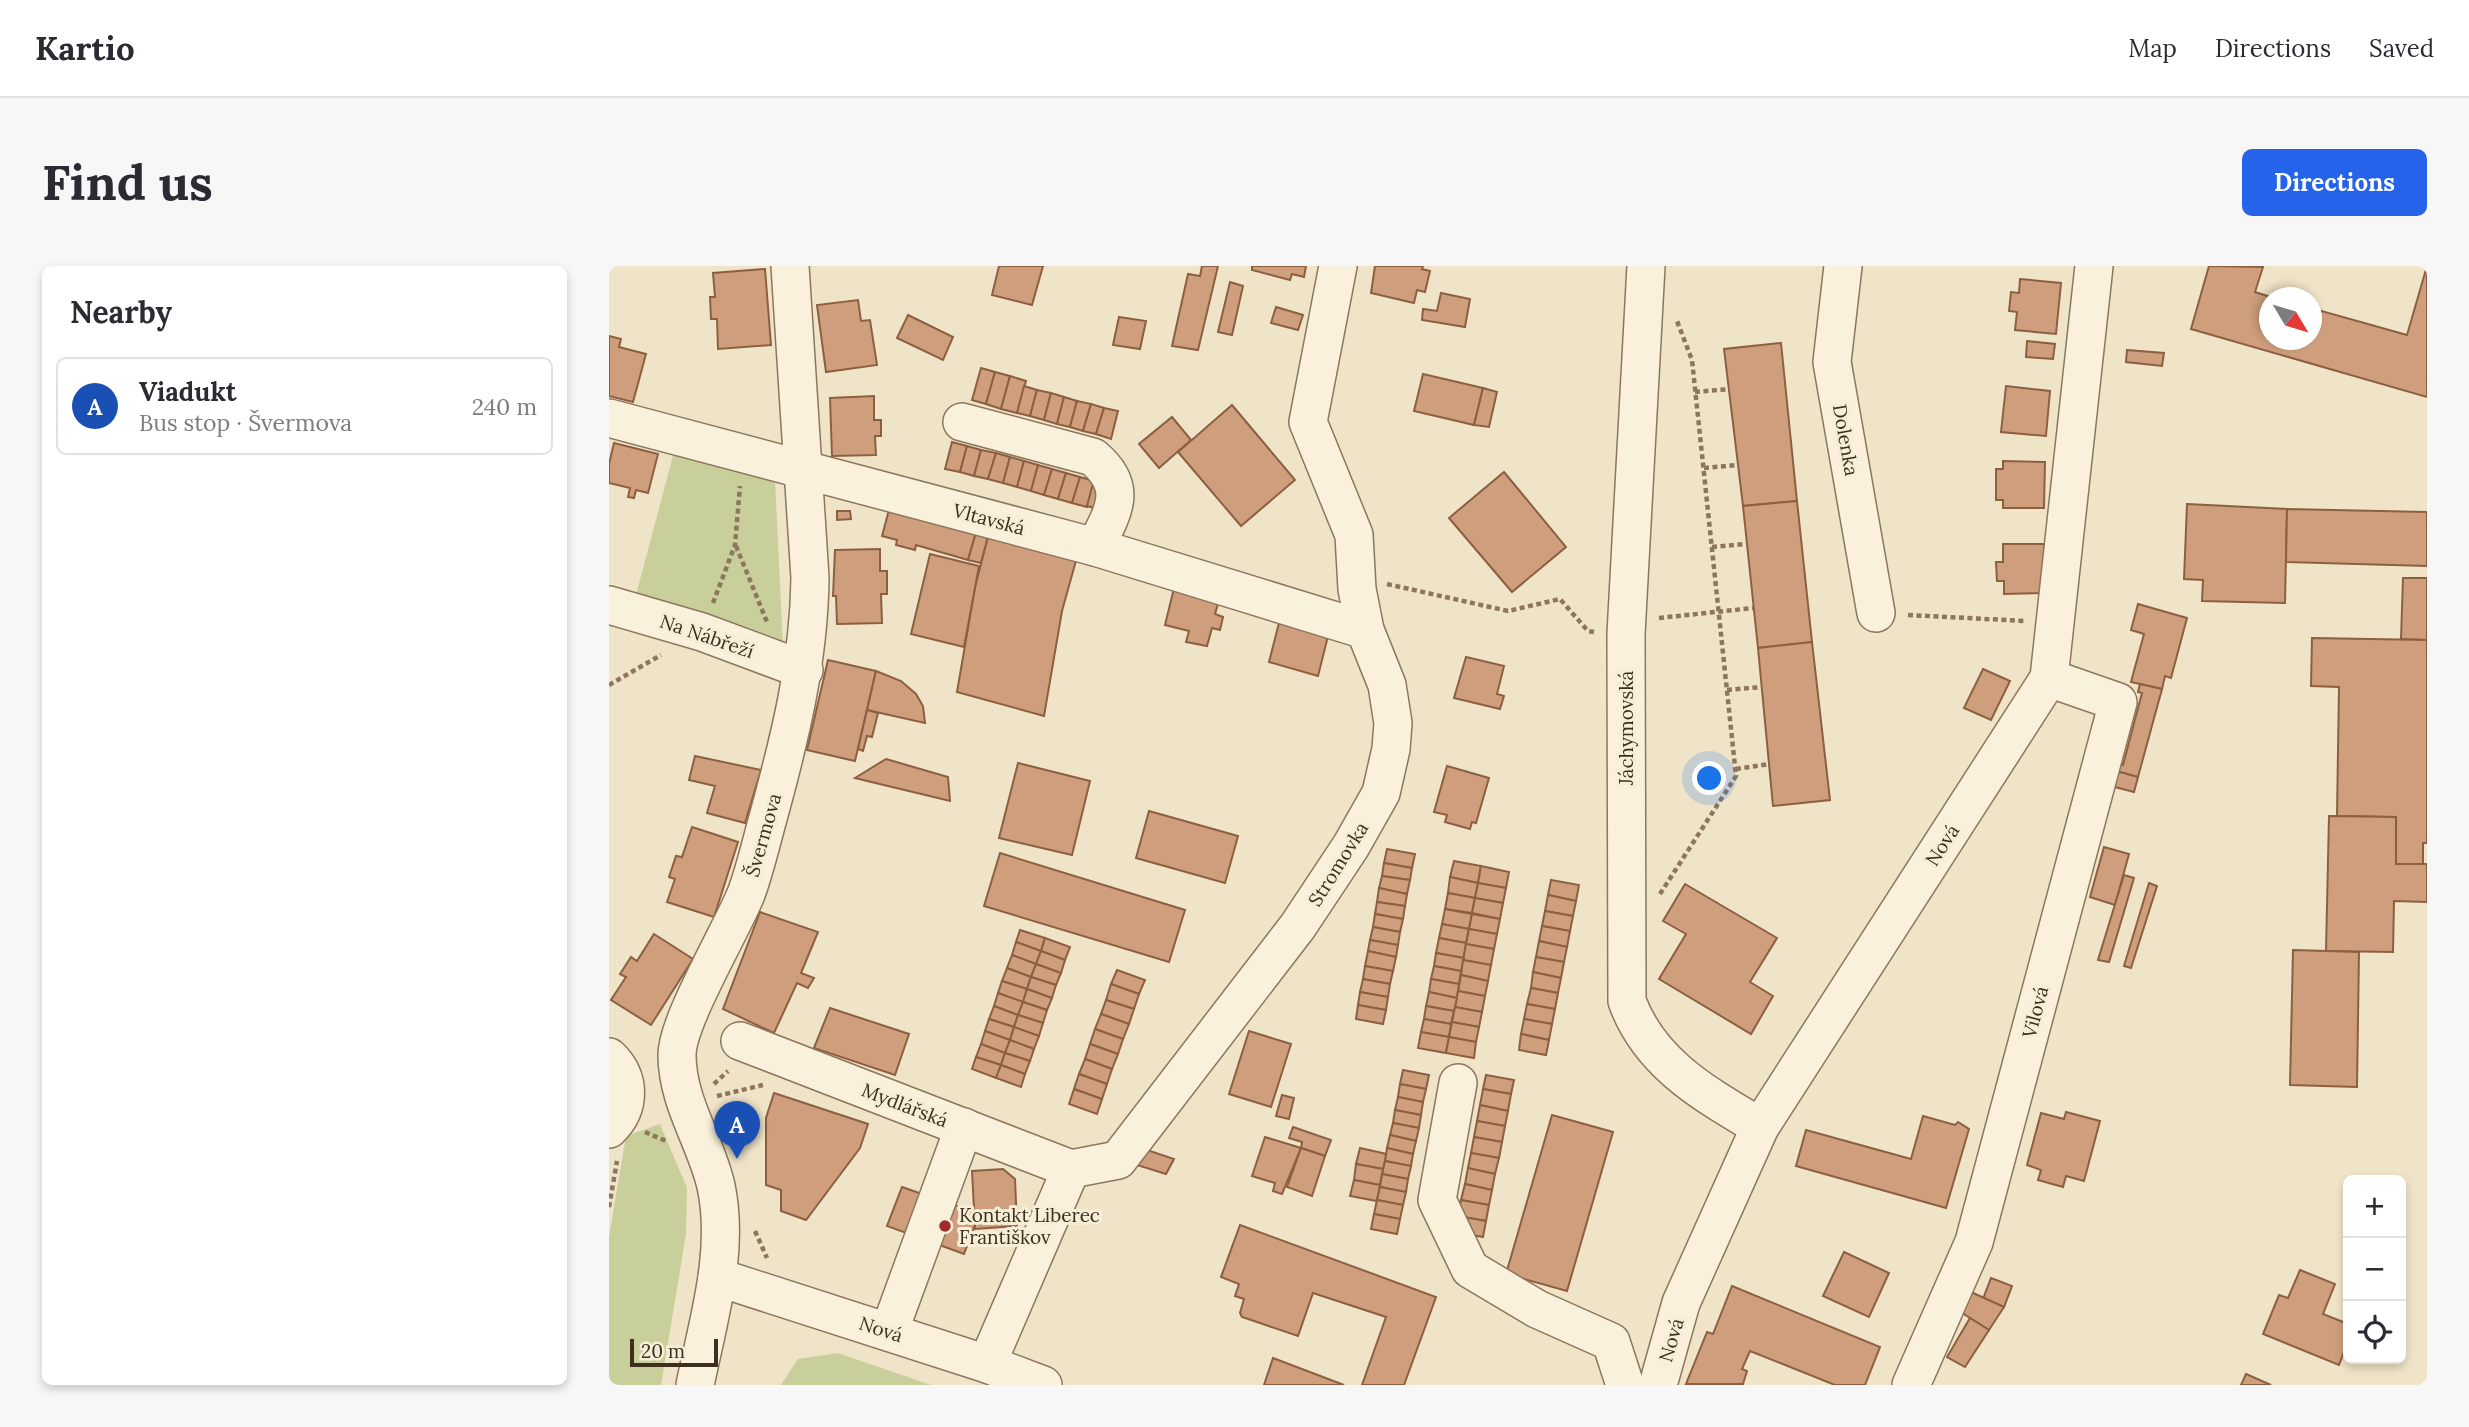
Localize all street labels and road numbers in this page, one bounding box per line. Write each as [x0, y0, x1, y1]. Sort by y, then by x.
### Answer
street label: Dolenka [1828, 402, 1864, 478]
street label: Vltavská [950, 498, 1028, 540]
street label: Na Nábřeží [657, 609, 757, 663]
street label: Jáchymovská [1614, 671, 1638, 786]
street label: Švermova [740, 790, 786, 880]
street label: Stromovka [1303, 817, 1373, 911]
street label: Nová [1920, 820, 1964, 870]
street label: Vilová [2016, 983, 2053, 1042]
street label: Mydlářská [859, 1078, 952, 1132]
street label: Nová [856, 1311, 906, 1347]
street label: Nová [1653, 1315, 1689, 1365]

